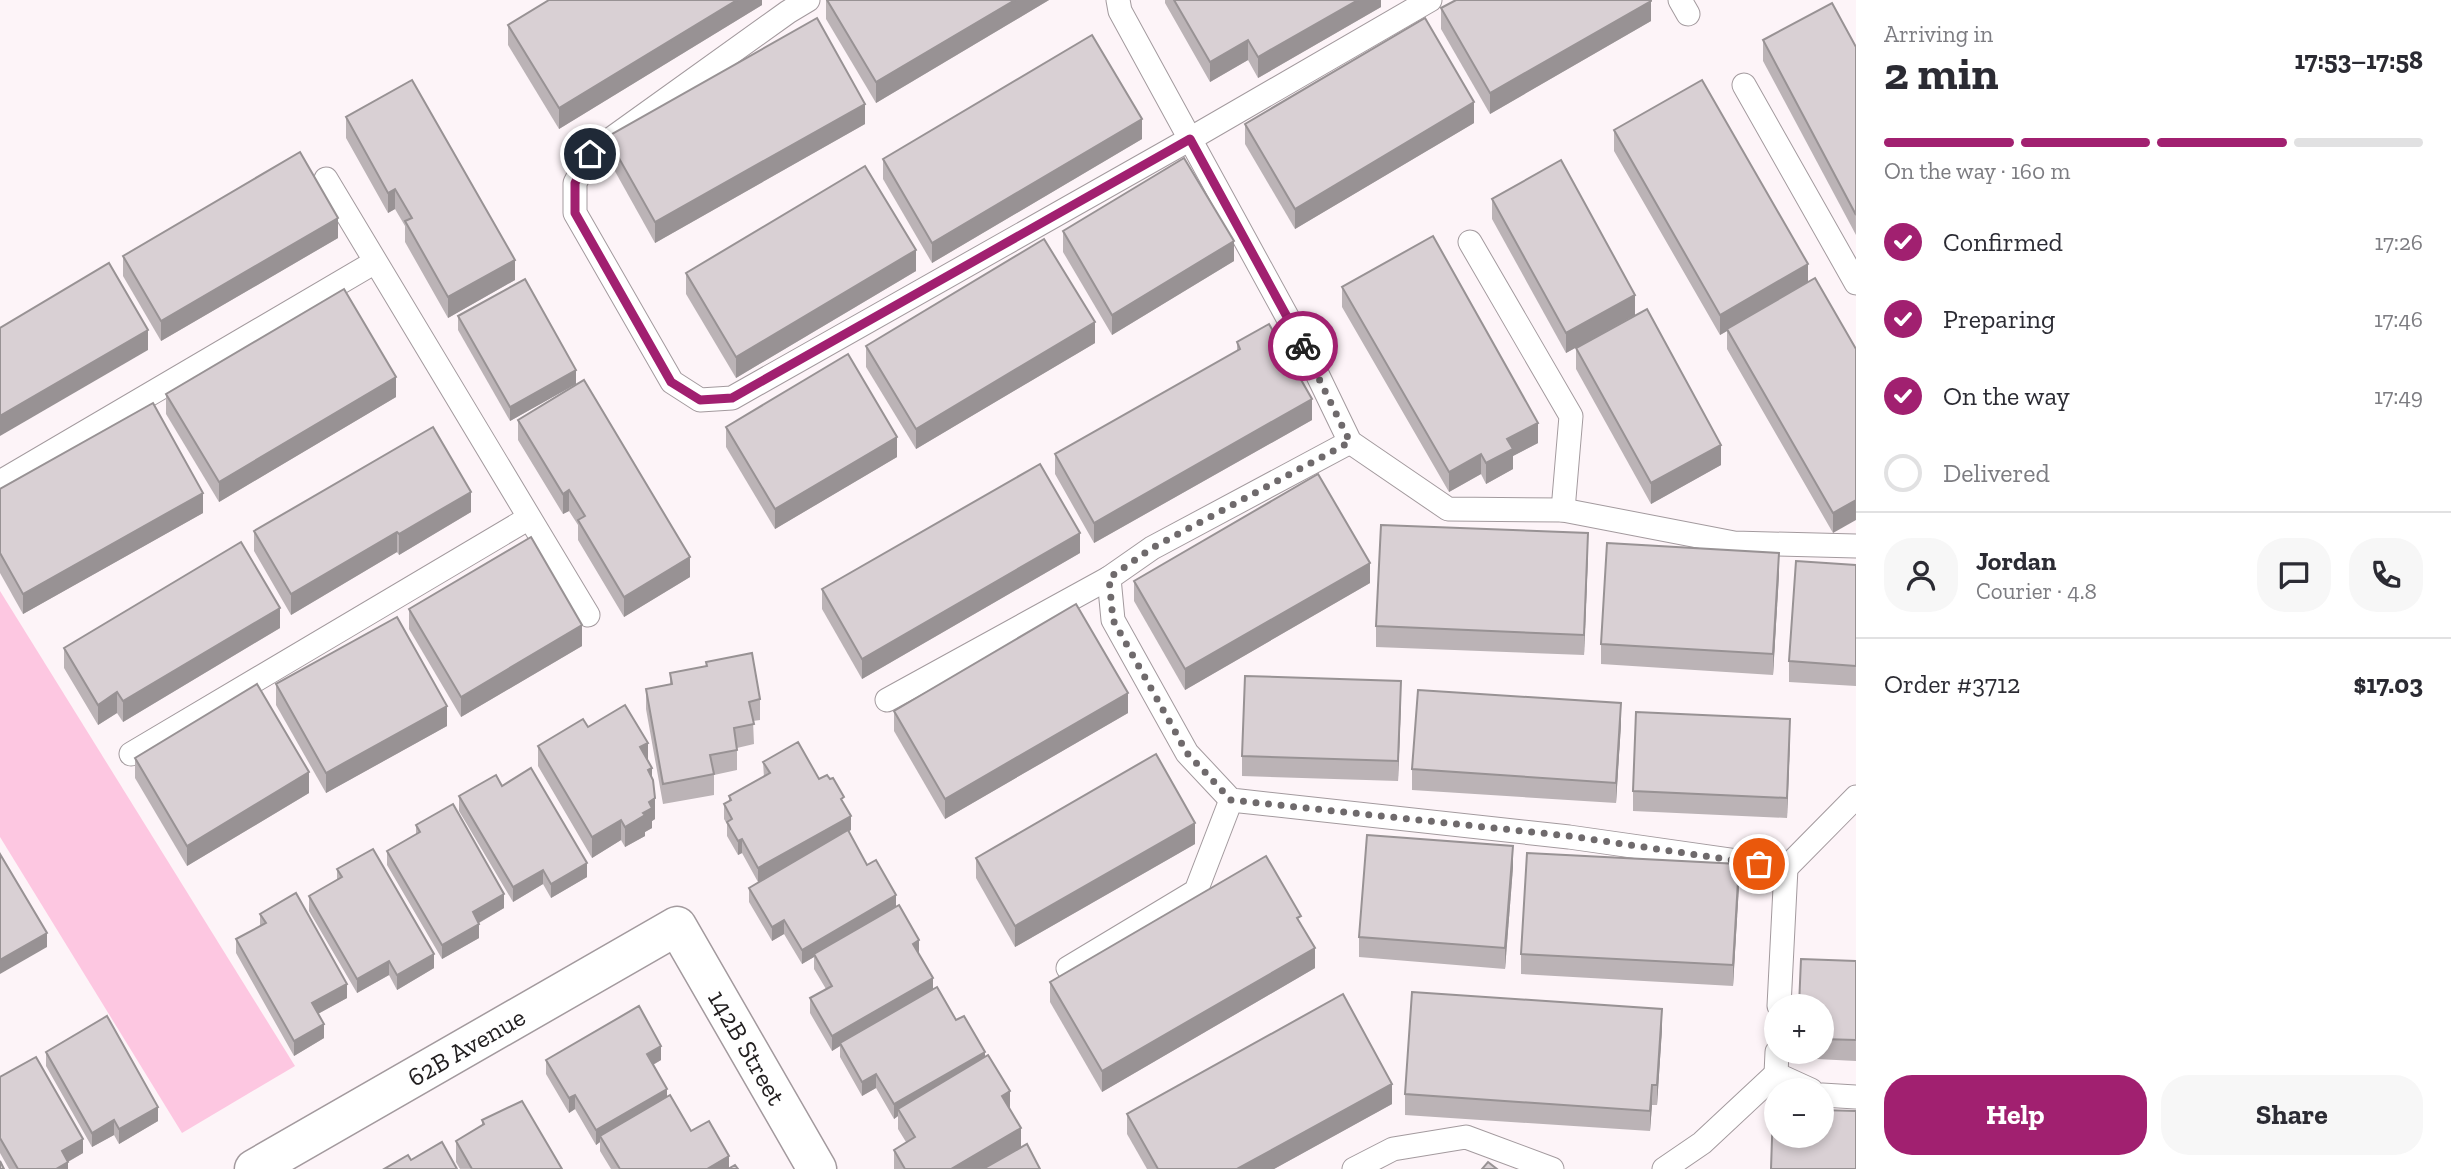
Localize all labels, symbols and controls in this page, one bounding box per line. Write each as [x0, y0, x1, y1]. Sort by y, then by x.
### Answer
text: Arriving in [1884, 20, 1993, 48]
text: 17:53–17:58 [2295, 44, 2423, 76]
text: 2 min [1884, 46, 1999, 101]
pin [560, 124, 620, 184]
icon: home [571, 135, 609, 173]
text: On the way · 160 m [1884, 157, 2070, 185]
icon: check [1884, 223, 1922, 261]
text: Confirmed [1943, 226, 2063, 258]
text: 17:26 [2374, 228, 2423, 256]
icon: check [1884, 300, 1922, 338]
text: Preparing [1943, 303, 2055, 335]
text: 17:46 [2374, 305, 2423, 333]
courier [1268, 311, 1338, 381]
icon: bike [1284, 327, 1322, 365]
icon: check [1884, 377, 1922, 415]
text: On the way [1943, 380, 2070, 412]
text: 17:49 [2374, 382, 2423, 410]
text: Delivered [1943, 457, 2050, 489]
button: person [1884, 538, 1958, 612]
button: chat [2257, 538, 2331, 612]
button: phone [2349, 538, 2423, 612]
text: Jordan [1976, 545, 2056, 577]
text: Courier · 4.8 [1976, 577, 2097, 605]
text: Order #3712 [1884, 668, 2021, 700]
text: $17.03 [2354, 668, 2423, 700]
pin [1729, 834, 1789, 894]
icon: bag [1740, 845, 1778, 883]
street label: 142B Street [701, 984, 793, 1111]
map controls [1764, 994, 1834, 1148]
button: + [1764, 994, 1834, 1064]
street label: 62B Avenue [402, 1001, 531, 1093]
button: Help [1884, 1075, 2147, 1155]
button: Share [2161, 1075, 2423, 1155]
button: − [1764, 1078, 1834, 1148]

